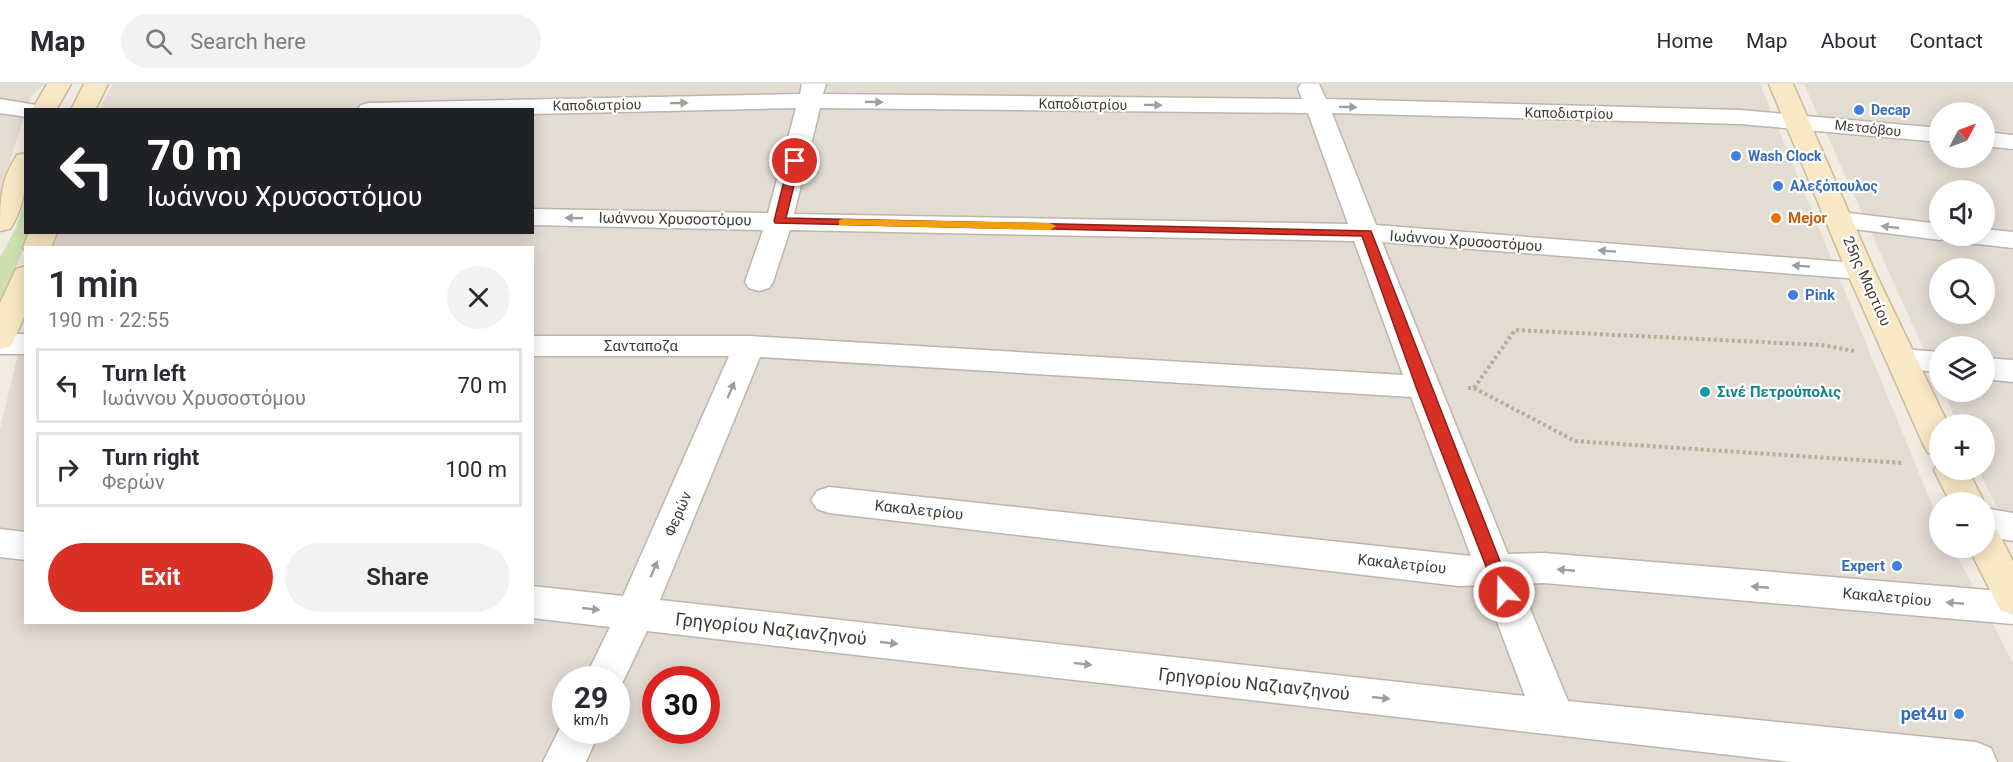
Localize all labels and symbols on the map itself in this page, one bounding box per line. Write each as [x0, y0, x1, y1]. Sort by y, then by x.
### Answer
street label: Καποδιστρίου [1039, 95, 1127, 113]
street label: Καποδιστρίου [553, 96, 641, 114]
one-way arrow [865, 97, 884, 106]
one-way arrow [670, 99, 689, 108]
one-way arrow [1144, 100, 1163, 109]
one-way arrow [1339, 102, 1358, 112]
place label: Decap [1871, 102, 1910, 118]
north arrow [1929, 102, 1995, 168]
marker: Decap [1852, 103, 1866, 117]
street label: Καποδιστρίου [1525, 104, 1613, 122]
street label: Μετσόβου [1834, 117, 1902, 139]
pin [769, 135, 820, 186]
place label: Wash Clock [1748, 148, 1822, 164]
marker: Wash Clock [1729, 149, 1743, 163]
place label: Αλεξόπουλος [1790, 178, 1878, 194]
marker: Αλεξόπουλος [1771, 179, 1785, 193]
street label: Ιωάννου Χρυσοστόμου [598, 209, 752, 229]
place label: Mejor [1788, 209, 1828, 227]
marker: Mejor [1769, 211, 1783, 225]
one-way arrow [564, 213, 583, 223]
one-way arrow [1880, 222, 1899, 232]
street label: Ιωάννου Χρυσοστόμου [1389, 227, 1543, 255]
street label: 25ης Μαρτίου [1839, 233, 1895, 329]
one-way arrow [1597, 246, 1616, 256]
one-way arrow [1792, 261, 1811, 271]
place label: Pink [1805, 286, 1836, 304]
marker: Pink [1786, 288, 1800, 302]
street label: Σανταποζα [604, 337, 679, 355]
one-way arrow [726, 380, 736, 398]
place label: Σινέ Πετρούπολις [1717, 383, 1841, 401]
marker: Σινέ Πετρούπολις [1698, 385, 1712, 399]
street label: Φερών [661, 489, 695, 539]
street label: Κακαλετρίου [874, 496, 964, 524]
street label: Κακαλετρίου [1357, 550, 1447, 578]
place label: Expert [1841, 557, 1885, 575]
marker: Expert [1890, 559, 1904, 573]
one-way arrow [650, 560, 659, 578]
position arrow [1472, 560, 1536, 624]
one-way arrow [1557, 565, 1576, 575]
one-way arrow [1751, 582, 1770, 591]
street label: Κακαλετρίου [1842, 584, 1932, 610]
one-way arrow [1945, 598, 1964, 608]
one-way arrow [581, 604, 600, 614]
street label: Γρηγορίου Ναζιανζηνού [674, 608, 868, 649]
one-way arrow [879, 638, 898, 647]
one-way arrow [1073, 660, 1092, 669]
street label: Γρηγορίου Ναζιανζηνού [1157, 663, 1351, 704]
speed limit sign: 30 [642, 666, 720, 744]
one-way arrow [1371, 693, 1390, 703]
place label: pet4u [1901, 703, 1947, 724]
marker: pet4u [1952, 707, 1966, 721]

